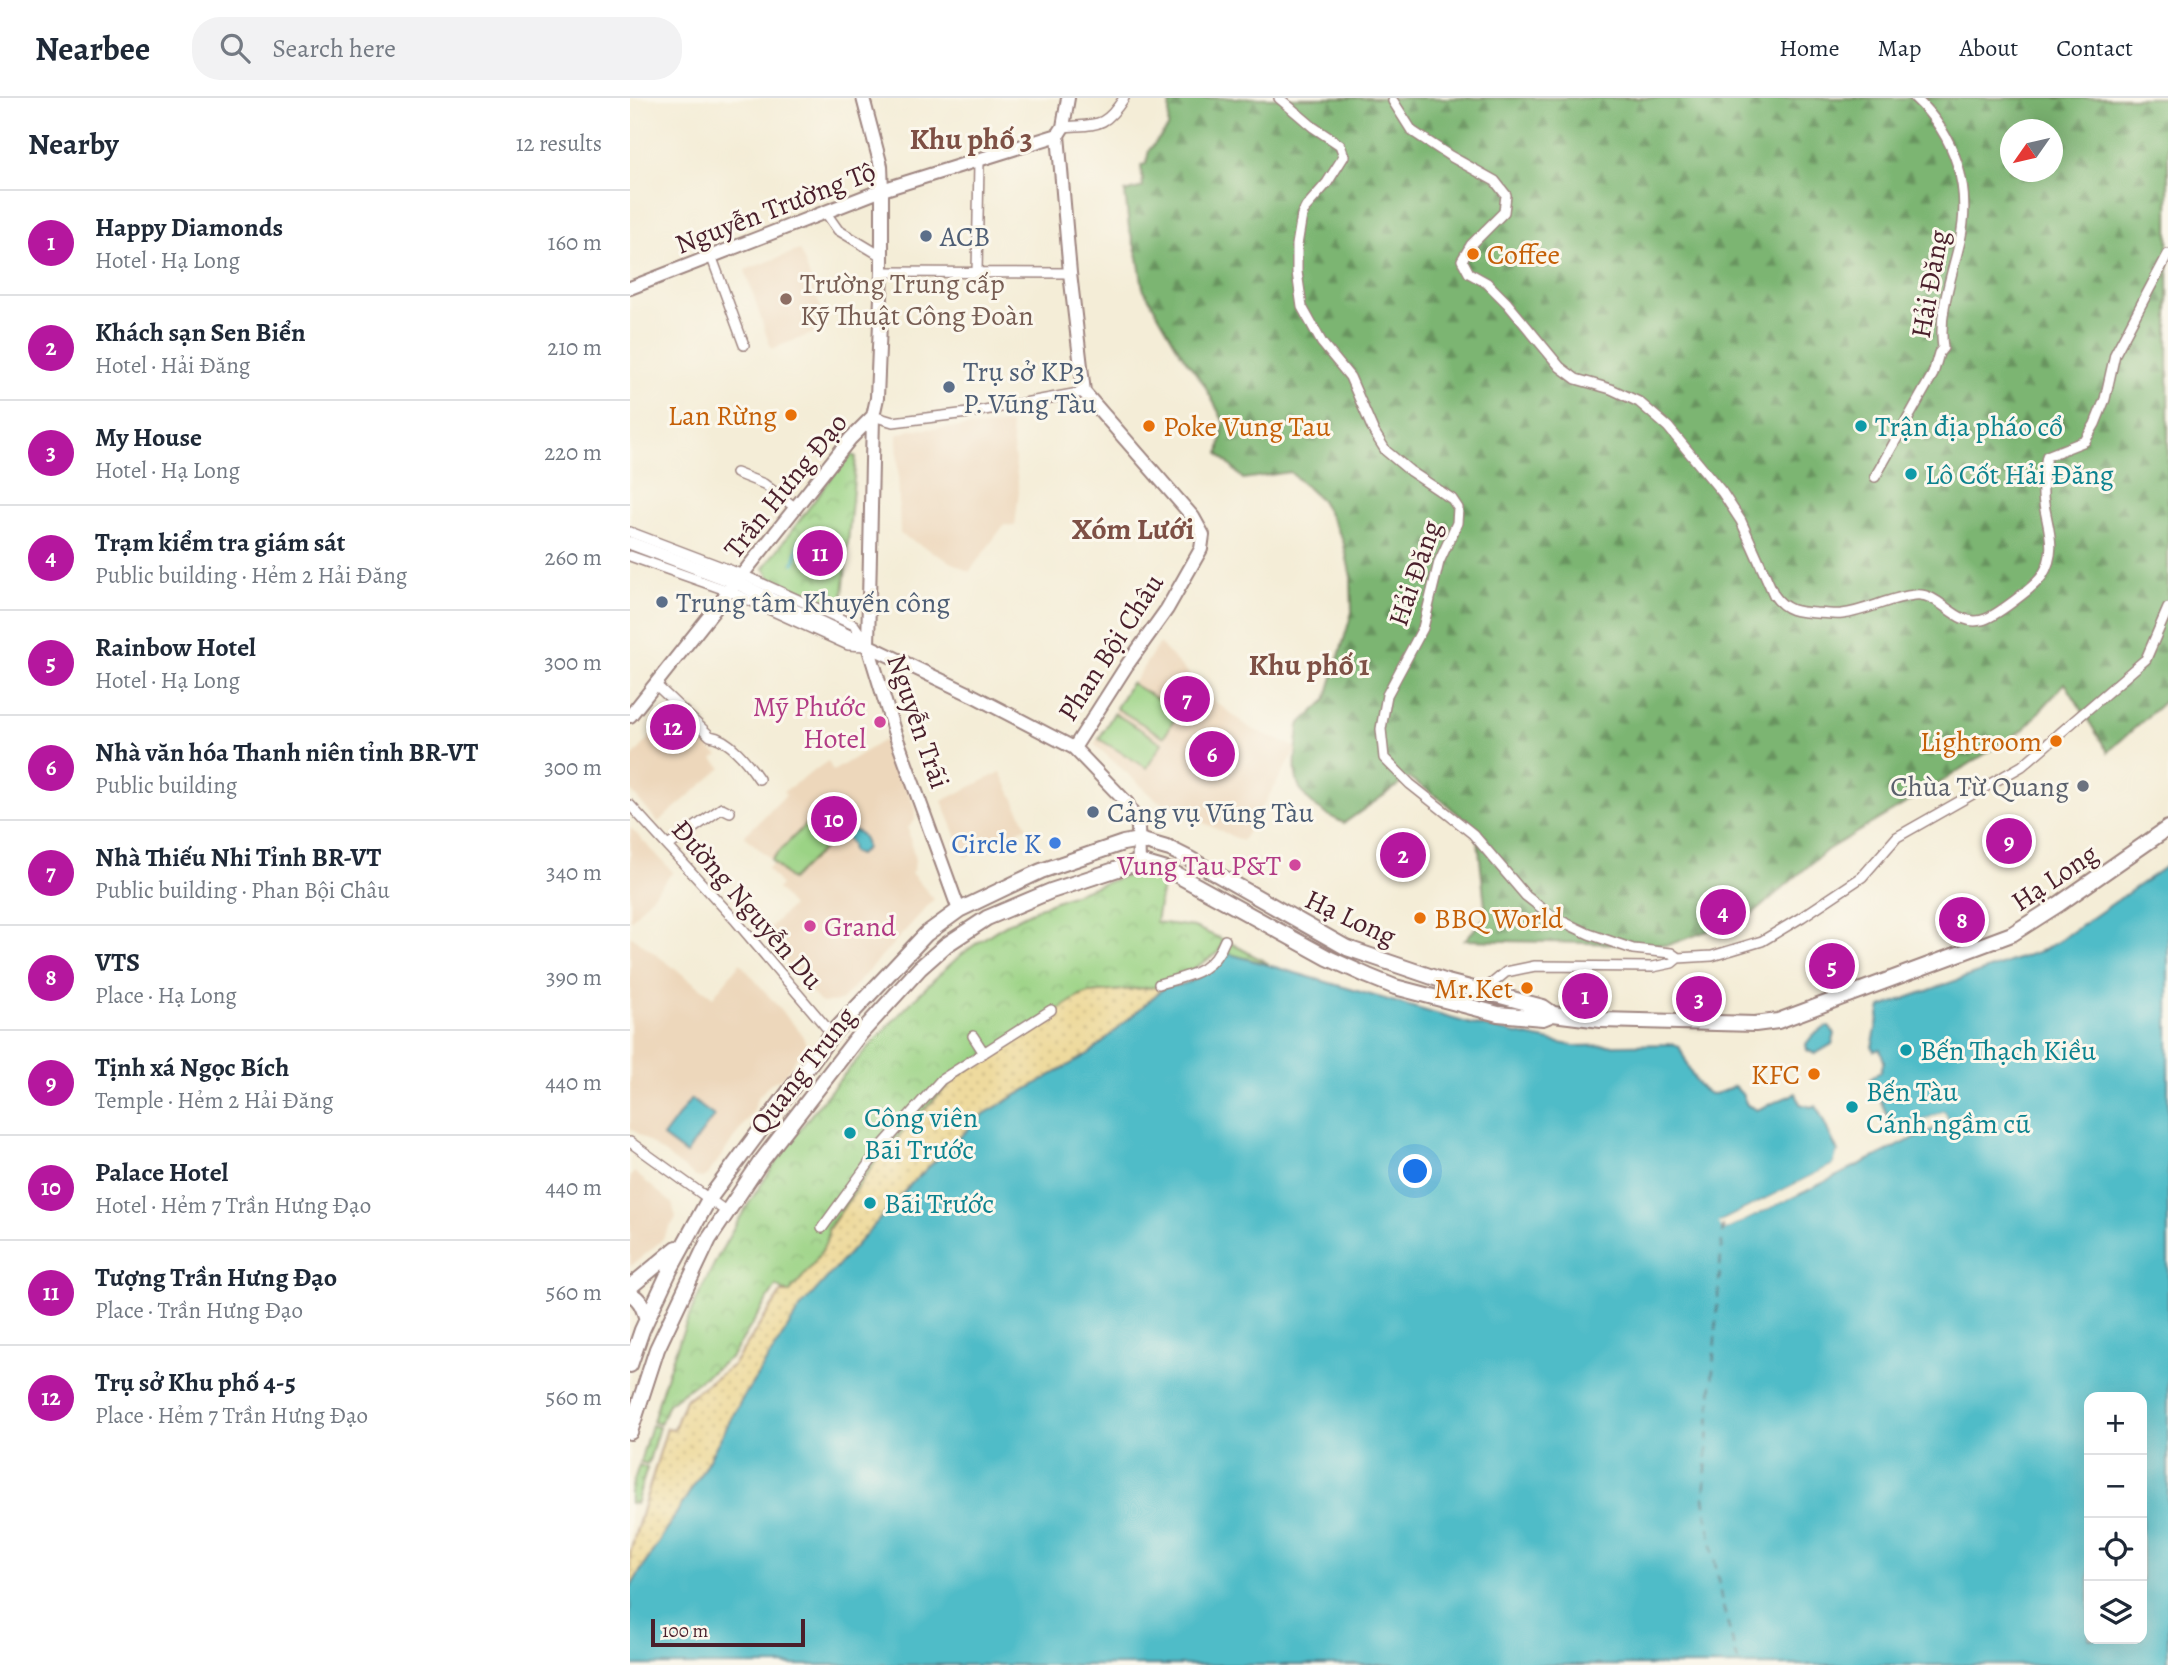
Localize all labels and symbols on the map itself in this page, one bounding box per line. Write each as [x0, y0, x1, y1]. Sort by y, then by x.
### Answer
district label: Khu phố 3 [909, 119, 1033, 159]
north arrow [2000, 119, 2063, 182]
street label: Nguyễn Trường Tộ [670, 152, 881, 264]
place label: ACB [939, 218, 990, 256]
street label: Hải Đăng [1902, 227, 1958, 341]
marker: ACB [918, 228, 934, 244]
place label: Coffee [1487, 236, 1560, 274]
marker: Coffee [1465, 246, 1481, 262]
place label: Trường Trung cấp Kỹ Thuật Công Đoàn [800, 265, 1034, 335]
marker: Trường Trung cấp Kỹ Thuật Công Đoàn [778, 291, 794, 307]
place label: Trụ sở KP3 P. Vũng Tàu [963, 353, 1097, 423]
marker: Trụ sở KP3 P. Vũng Tàu [941, 379, 957, 395]
place label: Lan Rừng [668, 397, 777, 435]
street label: Trần Hưng Đạo [715, 405, 856, 566]
marker: Lan Rừng [783, 407, 799, 423]
place label: Poke Vung Tau [1163, 408, 1331, 446]
place label: Trận địa pháo cổ [1875, 408, 2063, 446]
marker: Poke Vung Tau [1141, 418, 1157, 434]
marker: Trận địa pháo cổ [1853, 418, 1869, 434]
place label: Lô Cốt Hải Đăng [1925, 456, 2114, 494]
marker: Lô Cốt Hải Đăng [1903, 466, 1919, 482]
district label: Xóm Lưới [1072, 509, 1194, 549]
street label: Hải Đăng [1379, 515, 1451, 631]
pin: 11 [797, 527, 843, 579]
street label: Phan Bội Châu [1049, 566, 1173, 729]
place label: Trung tâm Khuyến công [676, 584, 950, 622]
marker: Trung tâm Khuyến công [654, 594, 670, 610]
district label: Khu phố 1 [1248, 645, 1370, 685]
street label: Nguyễn Trãi [877, 649, 959, 794]
pin: 7 [1164, 673, 1210, 725]
place label: Mỹ Phước Hotel [753, 688, 866, 758]
pin: 12 [650, 701, 696, 753]
marker: Mỹ Phước Hotel [872, 714, 888, 730]
place label: Lightroom [1920, 723, 2042, 761]
pin: 6 [1189, 728, 1235, 780]
marker: Lightroom [2048, 733, 2064, 749]
place label: Chùa Từ Quang [1890, 768, 2069, 806]
marker: Chùa Từ Quang [2075, 778, 2091, 794]
pin: 10 [811, 793, 857, 845]
place label: Cảng vụ Vũng Tàu [1107, 794, 1315, 832]
marker: Cảng vụ Vũng Tàu [1085, 804, 1101, 820]
street label: Đường Nguyễn Du [663, 811, 832, 998]
pin: 9 [1986, 815, 2032, 867]
place label: Circle K [951, 825, 1041, 863]
pin: 2 [1380, 829, 1426, 881]
marker: Circle K [1047, 835, 1063, 851]
street label: Hạ Long [2004, 835, 2105, 921]
place label: Vung Tau P&T [1116, 847, 1281, 885]
marker: Vung Tau P&T [1287, 857, 1303, 873]
street label: Hạ Long [1299, 880, 1402, 956]
pin: 4 [1700, 886, 1746, 938]
pin: 8 [1939, 894, 1985, 946]
place label: BBQ World [1434, 900, 1564, 938]
place label: Grand [824, 908, 897, 946]
marker: BBQ World [1412, 910, 1428, 926]
marker: Grand [802, 918, 818, 934]
pin: 5 [1809, 940, 1855, 992]
place label: Mr.Ket [1434, 970, 1513, 1008]
pin: 1 [1562, 970, 1608, 1022]
pin: 3 [1676, 973, 1722, 1025]
marker: Mr.Ket [1519, 980, 1535, 996]
street label: Quang Trung [741, 999, 865, 1142]
place label: Bến Thạch Kiều [1920, 1032, 2097, 1070]
marker: Bến Thạch Kiều [1898, 1042, 1914, 1058]
place label: KFC [1751, 1056, 1800, 1094]
marker: KFC [1806, 1066, 1822, 1082]
place label: Bến Tàu Cánh ngầm cũ [1866, 1073, 2031, 1143]
place label: Công viên Bãi Trước [864, 1099, 978, 1169]
marker: Bến Tàu Cánh ngầm cũ [1844, 1099, 1860, 1115]
marker: Công viên Bãi Trước [842, 1125, 858, 1141]
your location [1398, 1154, 1432, 1188]
place label: Bãi Trước [884, 1185, 994, 1223]
marker: Bãi Trước [862, 1195, 878, 1211]
scale bar [651, 1616, 805, 1648]

